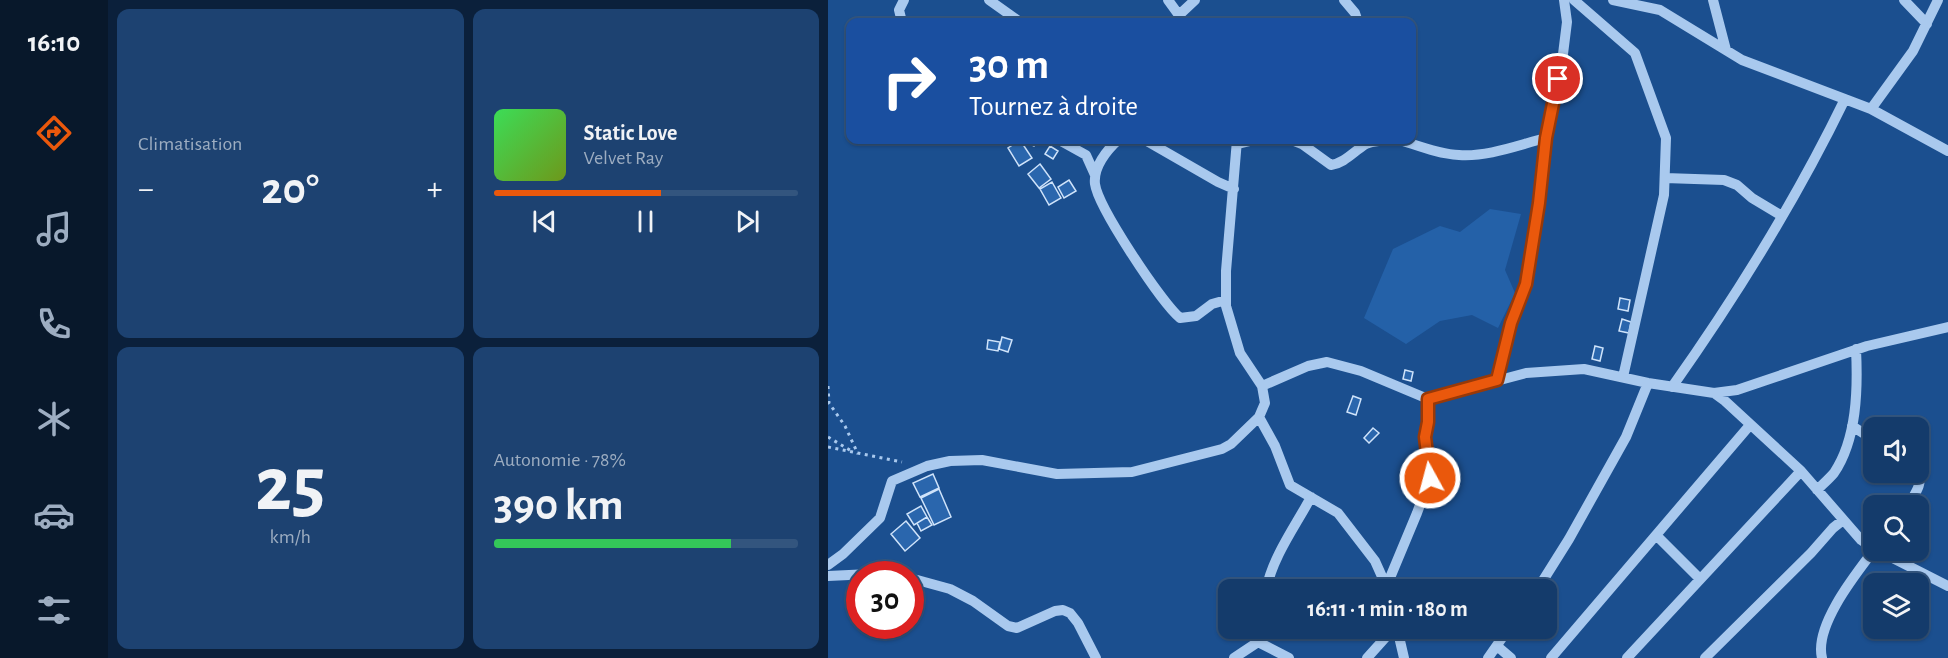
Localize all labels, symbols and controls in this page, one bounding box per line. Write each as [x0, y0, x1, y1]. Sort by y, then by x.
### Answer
text: 16:10 [28, 29, 80, 56]
icon: right [870, 42, 948, 120]
text: 30 m [969, 44, 1049, 86]
pin [1532, 53, 1583, 104]
icon: arrive [1541, 62, 1574, 95]
text: Tournez à droite [969, 93, 1138, 120]
icon: directions [33, 112, 75, 154]
text: Static Love [584, 122, 677, 144]
text: Climatisation [138, 134, 242, 154]
text: Velvet Ray [584, 148, 663, 168]
text: 20° [261, 167, 319, 212]
text: − [138, 173, 154, 206]
text: + [427, 173, 442, 206]
icon: previous [528, 205, 561, 238]
icon: pause [629, 205, 662, 238]
icon: next [731, 205, 764, 238]
icon: music [33, 208, 75, 250]
icon: phone [33, 303, 75, 345]
icon: climate [33, 398, 75, 440]
map controls [1863, 417, 1929, 639]
button: sound [1863, 417, 1929, 483]
position arrow [1398, 446, 1462, 510]
text: 25 [255, 447, 325, 525]
text: Autonomie · 78% [494, 450, 626, 470]
text: 390 km [494, 483, 623, 528]
icon: car [33, 494, 75, 536]
button: search [1863, 495, 1929, 561]
text: km/h [270, 527, 311, 547]
speed limit sign: 30 [846, 561, 924, 639]
button: layers [1863, 573, 1929, 639]
icon: filters [33, 589, 75, 631]
text: 16:11 · 1 min · 180 m [1307, 598, 1468, 620]

